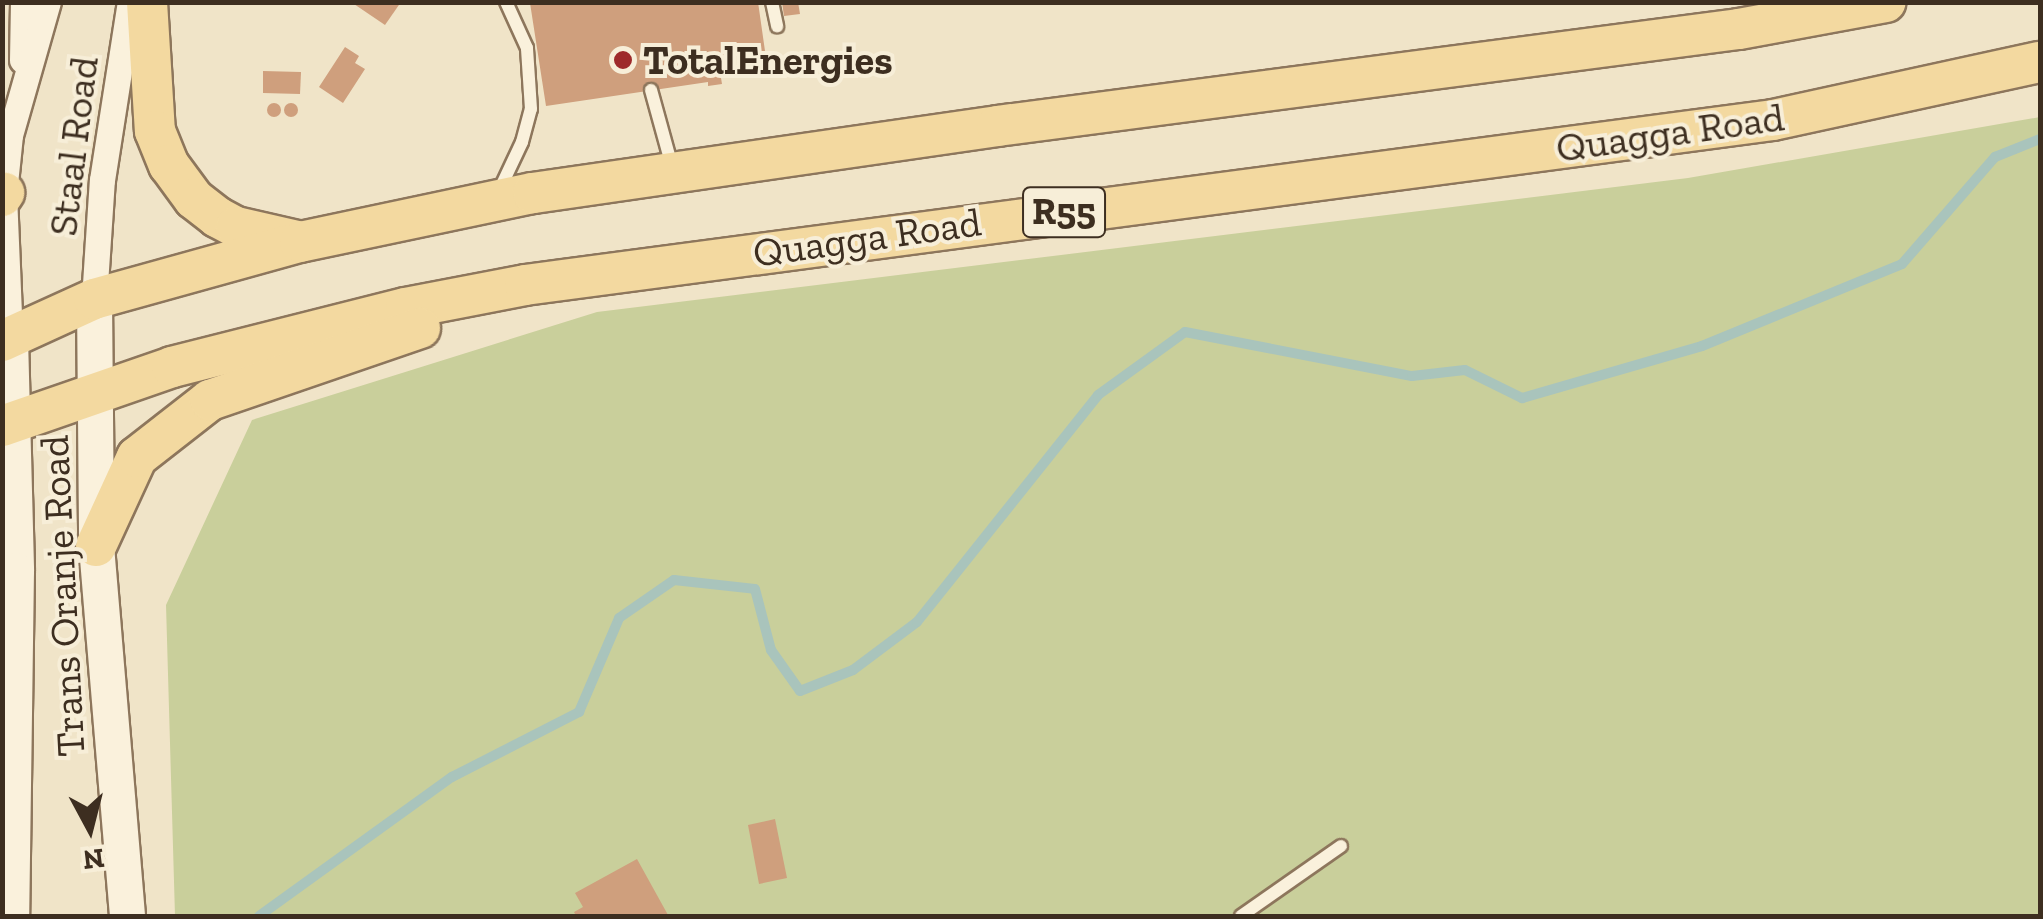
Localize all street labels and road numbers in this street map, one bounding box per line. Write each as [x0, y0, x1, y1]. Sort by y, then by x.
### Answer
street label: Staal Road [38, 53, 108, 239]
street label: Quagga Road [1553, 92, 1787, 172]
road number: R55 [1022, 179, 1106, 245]
street label: Quagga Road [750, 197, 984, 277]
street label: Trans Oranje Road [30, 434, 94, 758]

